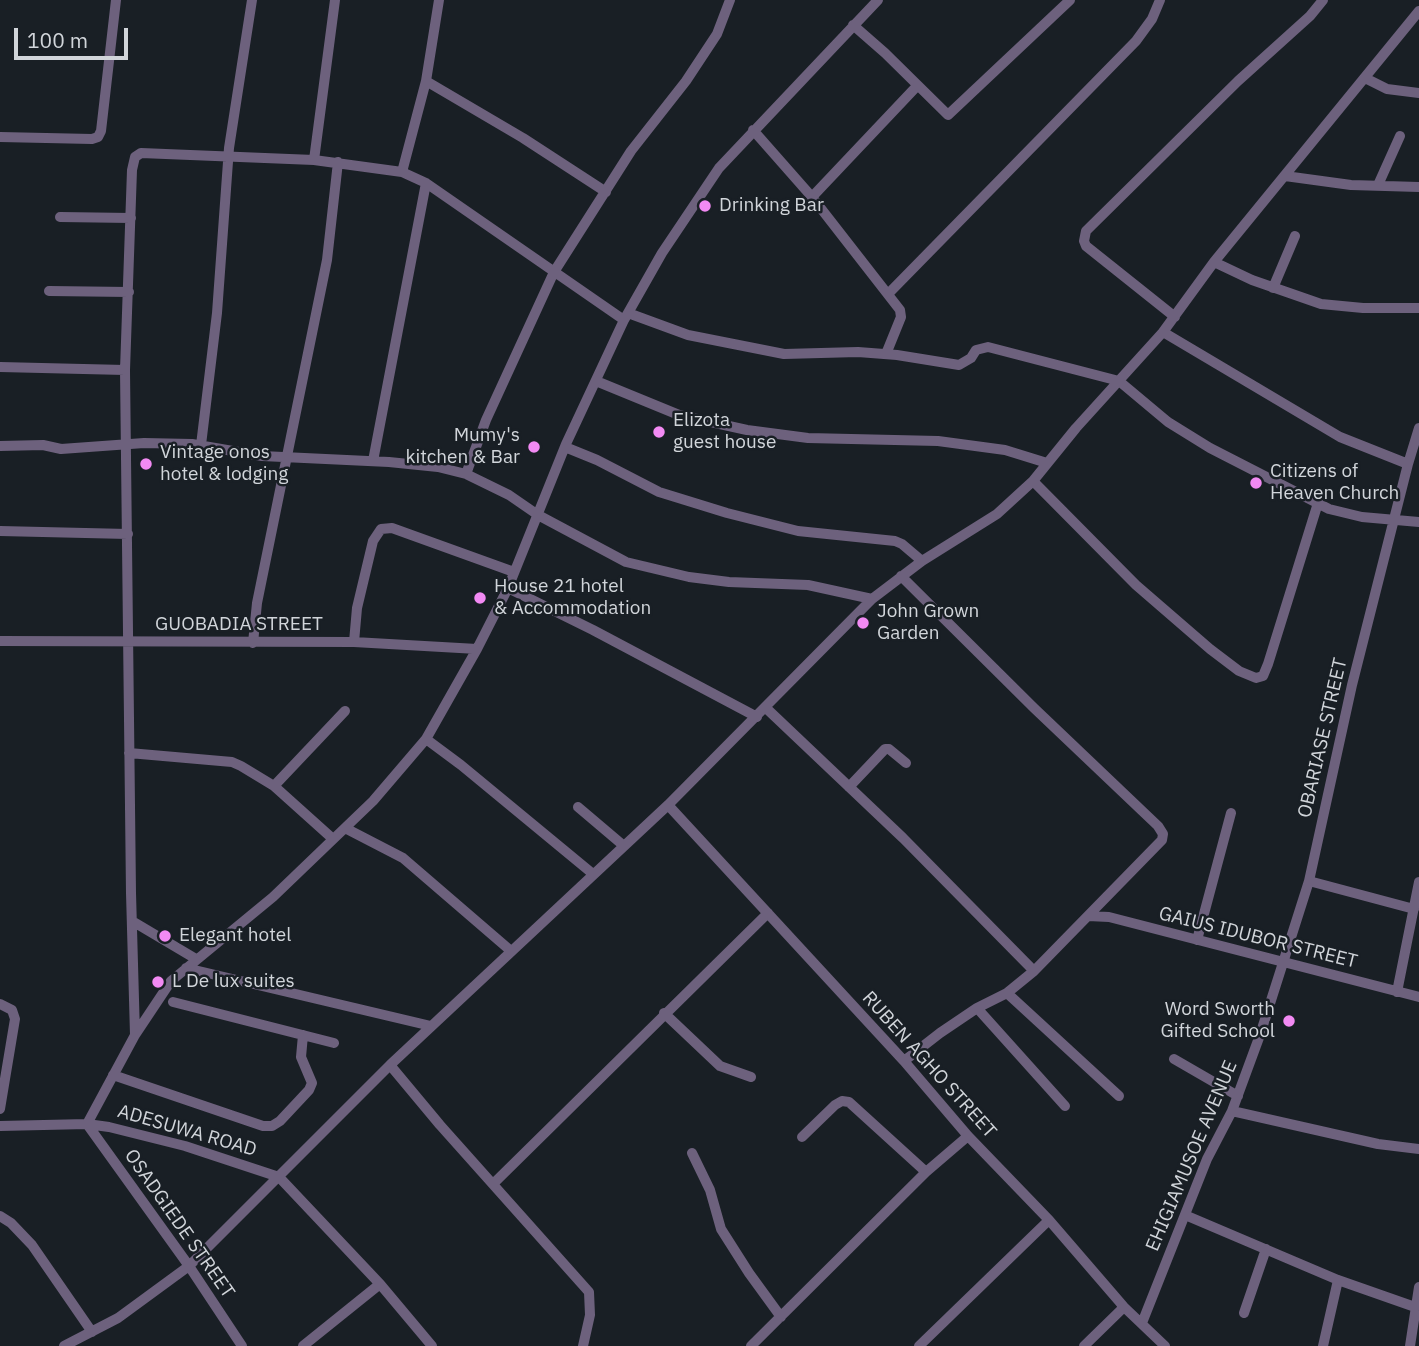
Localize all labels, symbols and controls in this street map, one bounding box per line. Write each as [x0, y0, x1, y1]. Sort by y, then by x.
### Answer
scale bar [18, 14, 131, 58]
text: 100 m [27, 26, 88, 54]
place label: Drinking Bar [719, 195, 824, 217]
marker: Drinking Bar [697, 198, 713, 214]
place label: Elizota guest house [673, 410, 776, 454]
marker: Elizota guest house [651, 424, 667, 440]
place label: Mumy's kitchen & Bar [405, 425, 520, 469]
marker: Mumy's kitchen & Bar [526, 439, 542, 455]
place label: Vintage onos hotel & lodging [160, 442, 288, 486]
marker: Vintage onos hotel & lodging [138, 456, 154, 472]
place label: Citizens of Heaven Church [1270, 461, 1399, 505]
marker: Citizens of Heaven Church [1248, 475, 1264, 491]
place label: House 21 hotel & Accommodation [494, 576, 651, 620]
marker: House 21 hotel & Accommodation [472, 590, 488, 606]
place label: John Grown Garden [877, 601, 979, 645]
street label: GUOBADIA STREET [155, 614, 323, 636]
marker: John Grown Garden [855, 615, 871, 631]
street label: OBARIASE STREET [1294, 656, 1352, 820]
street label: GAIUS IDUBOR STREET [1156, 902, 1360, 974]
place label: Elegant hotel [179, 925, 291, 947]
marker: Elegant hotel [157, 928, 173, 944]
place label: L De lux suites [172, 971, 295, 993]
marker: L De lux suites [150, 974, 166, 990]
street label: RUBEN AGHO STREET [857, 987, 1001, 1143]
place label: Word Sworth Gifted School [1161, 999, 1275, 1043]
marker: Word Sworth Gifted School [1281, 1013, 1297, 1029]
street label: EHIGIAMUSOE AVENUE [1141, 1057, 1243, 1255]
street label: ADESUWA ROAD [115, 1100, 259, 1162]
street label: OSADGIEDE STREET [119, 1145, 239, 1303]

